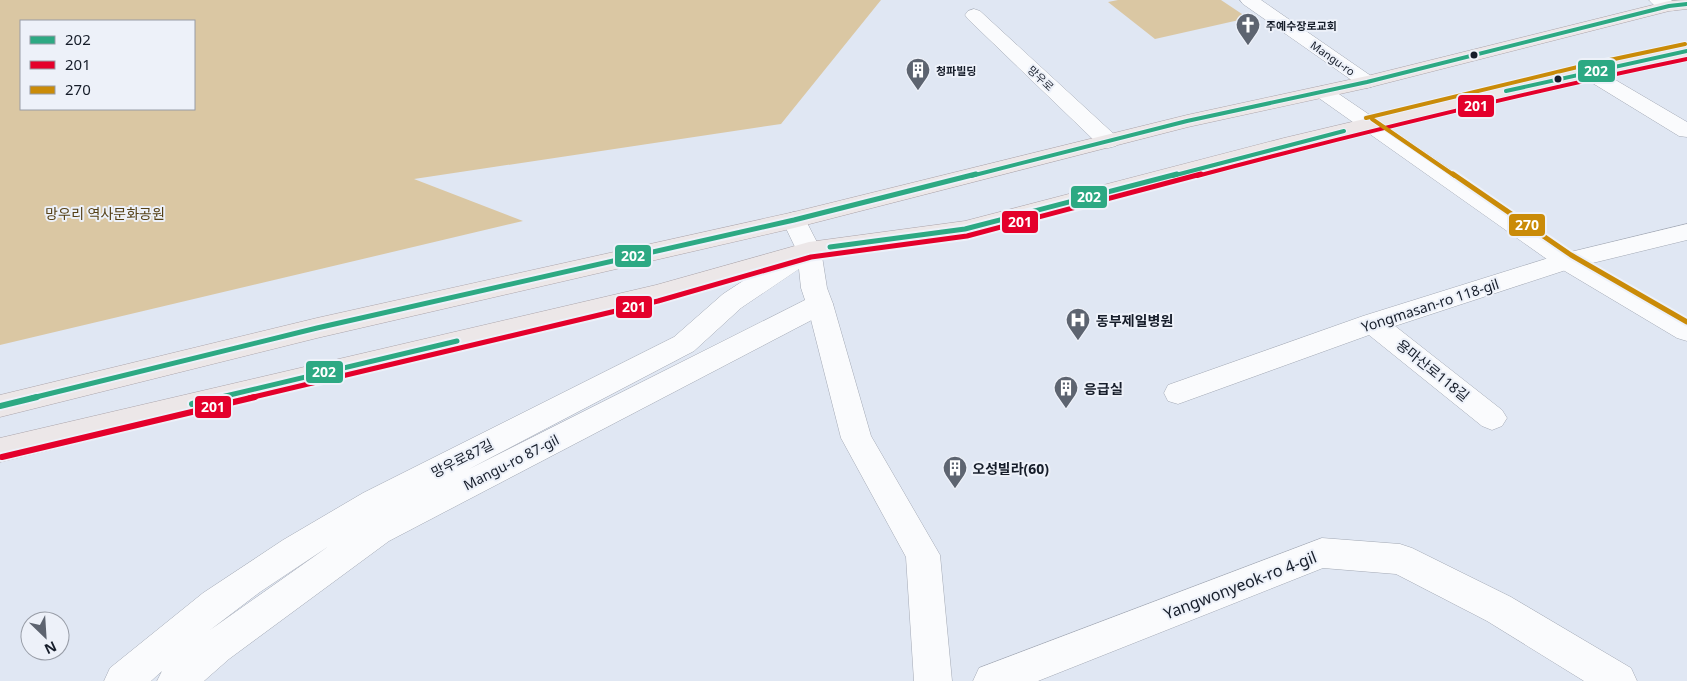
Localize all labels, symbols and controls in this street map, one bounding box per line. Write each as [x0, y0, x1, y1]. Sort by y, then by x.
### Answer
church icon: 주예수장로교회 [1235, 12, 1261, 46]
place label: 주예수장로교회 [1266, 18, 1337, 33]
legend [20, 20, 195, 110]
text: 202 [65, 29, 91, 49]
street label: Mangu-ro [1308, 37, 1358, 79]
unlabelled marker [1469, 50, 1479, 60]
text: 201 [65, 54, 91, 74]
building icon: 청파빌딩 [905, 57, 931, 91]
line badge: 202 [1577, 59, 1616, 83]
text: 202 [1584, 61, 1608, 80]
street label: 망우로 [1025, 62, 1057, 94]
place label: 청파빌딩 [936, 63, 976, 78]
unlabelled marker [1553, 74, 1563, 84]
text: 270 [65, 79, 91, 99]
line badge: 201 [1457, 94, 1495, 118]
text: 201 [1464, 96, 1488, 115]
line badge: 202 [1070, 185, 1108, 209]
text: 202 [1077, 187, 1101, 206]
park label: 망우리 역사문화공원 [45, 204, 165, 223]
line badge: 201 [1001, 210, 1039, 234]
text: 201 [1008, 212, 1032, 231]
line badge: 270 [1508, 213, 1546, 237]
text: 270 [1515, 215, 1539, 234]
line badge: 202 [614, 244, 652, 268]
text: 202 [621, 246, 645, 265]
street label: Yongmasan-ro 118-gil [1359, 274, 1501, 336]
line badge: 201 [615, 295, 653, 319]
text: 201 [622, 297, 646, 316]
hospital icon: 동부제일병원 [1065, 307, 1091, 341]
place label: 동부제일병원 [1096, 311, 1173, 330]
street label: 용마산로118길 [1393, 335, 1473, 405]
line badge: 202 [305, 360, 344, 384]
text: 202 [312, 362, 336, 381]
building icon: 응급실 [1053, 375, 1079, 409]
place label: 응급실 [1084, 379, 1123, 398]
line badge: 201 [194, 395, 232, 419]
text: 201 [201, 397, 225, 416]
street label: Mangu-ro 87-gil [460, 430, 562, 494]
street label: 망우로87길 [428, 434, 496, 482]
building icon: 오성빌라(60) [942, 455, 968, 489]
place label: 오성빌라(60) [972, 459, 1049, 478]
street label: Yangwonyeok-ro 4-gil [1160, 546, 1320, 624]
north arrow [20, 611, 70, 661]
text: N [42, 637, 60, 659]

